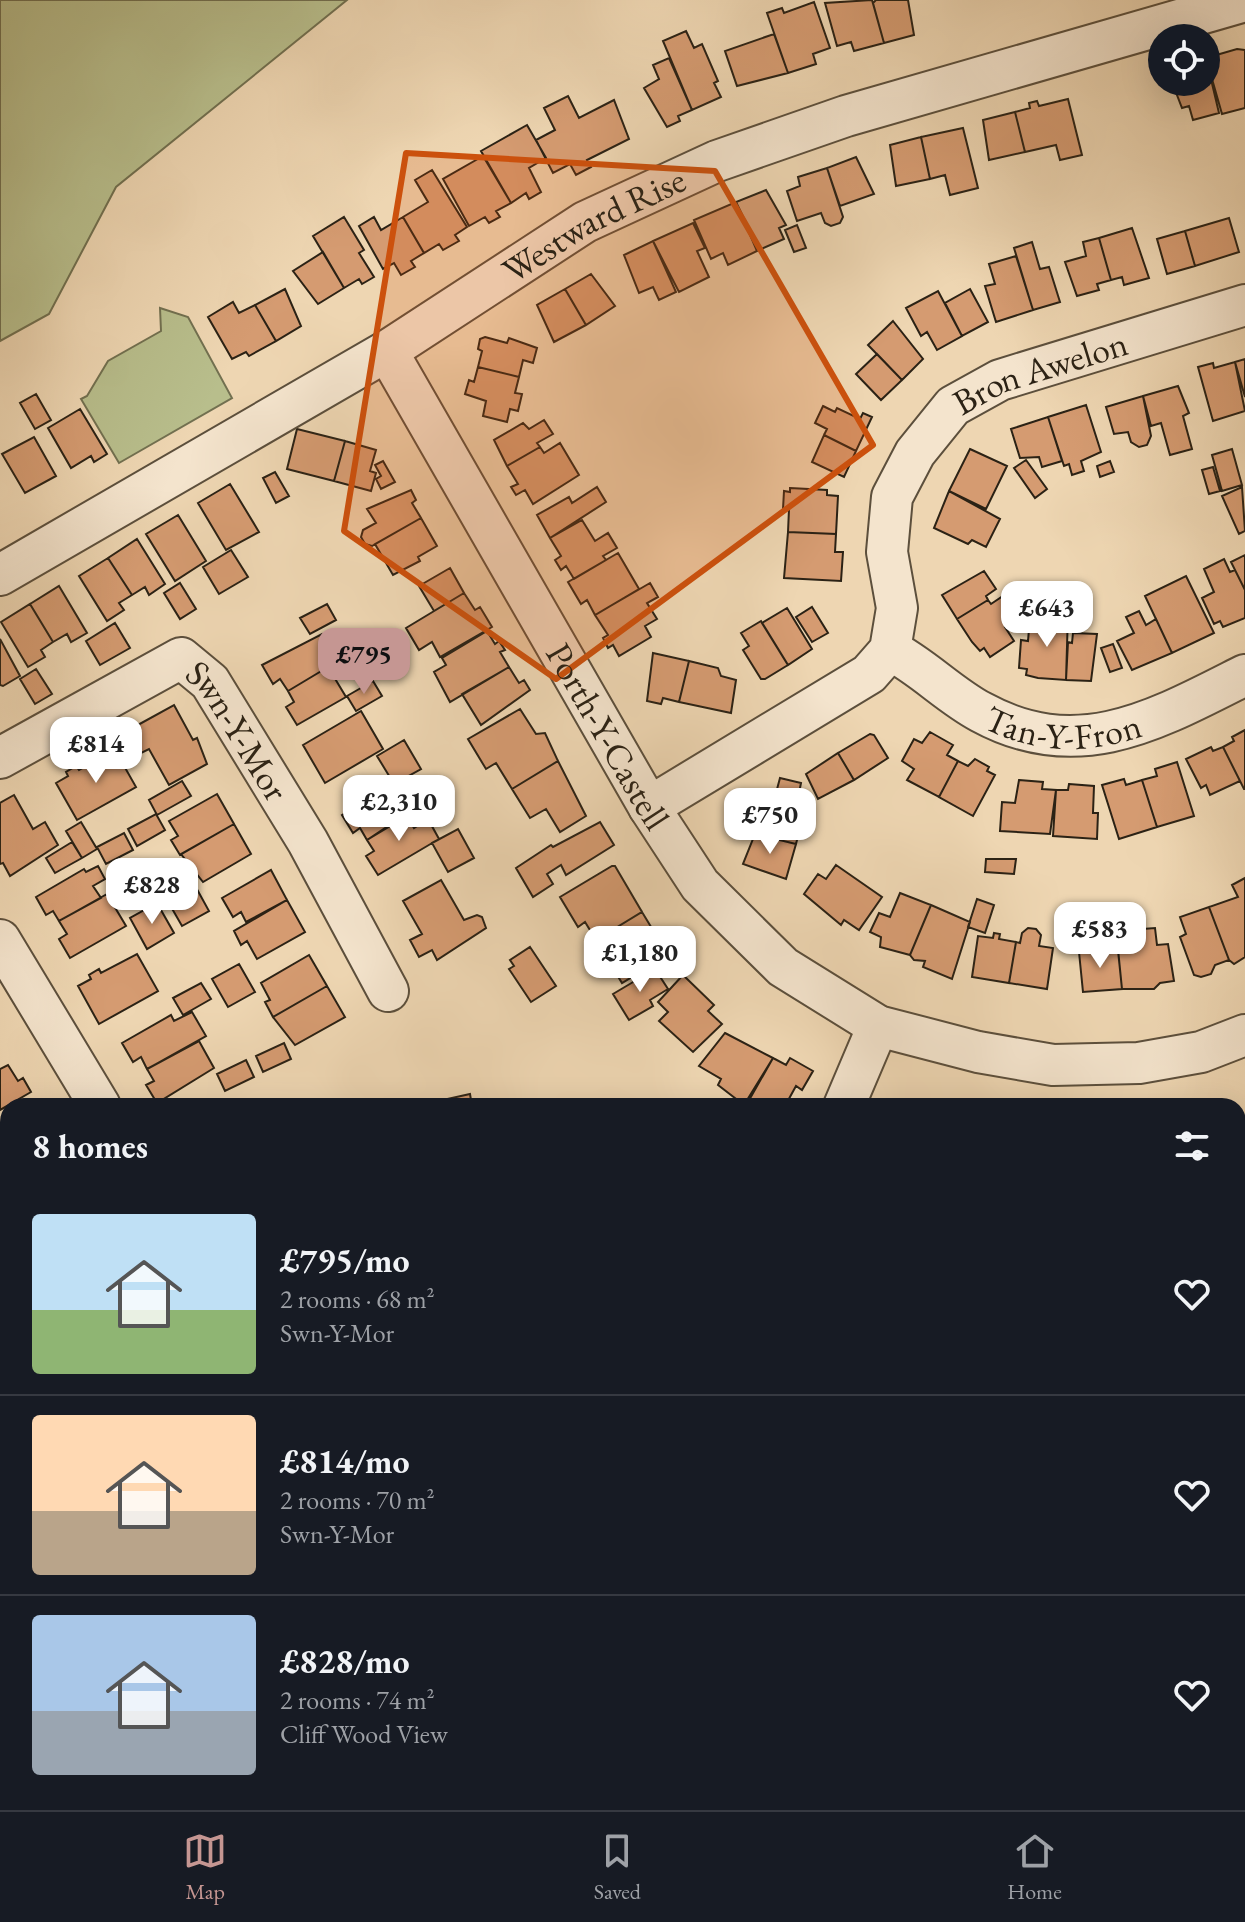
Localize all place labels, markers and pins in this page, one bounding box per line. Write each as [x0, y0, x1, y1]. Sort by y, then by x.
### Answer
pin: £643 [1000, 581, 1094, 649]
pin: £795 [317, 628, 411, 696]
pin: £814 [49, 717, 143, 785]
pin: £2,310 [334, 775, 464, 843]
pin: £750 [723, 788, 817, 856]
pin: £828 [105, 858, 199, 926]
pin: £583 [1053, 902, 1147, 970]
pin: £1,180 [575, 926, 705, 994]

